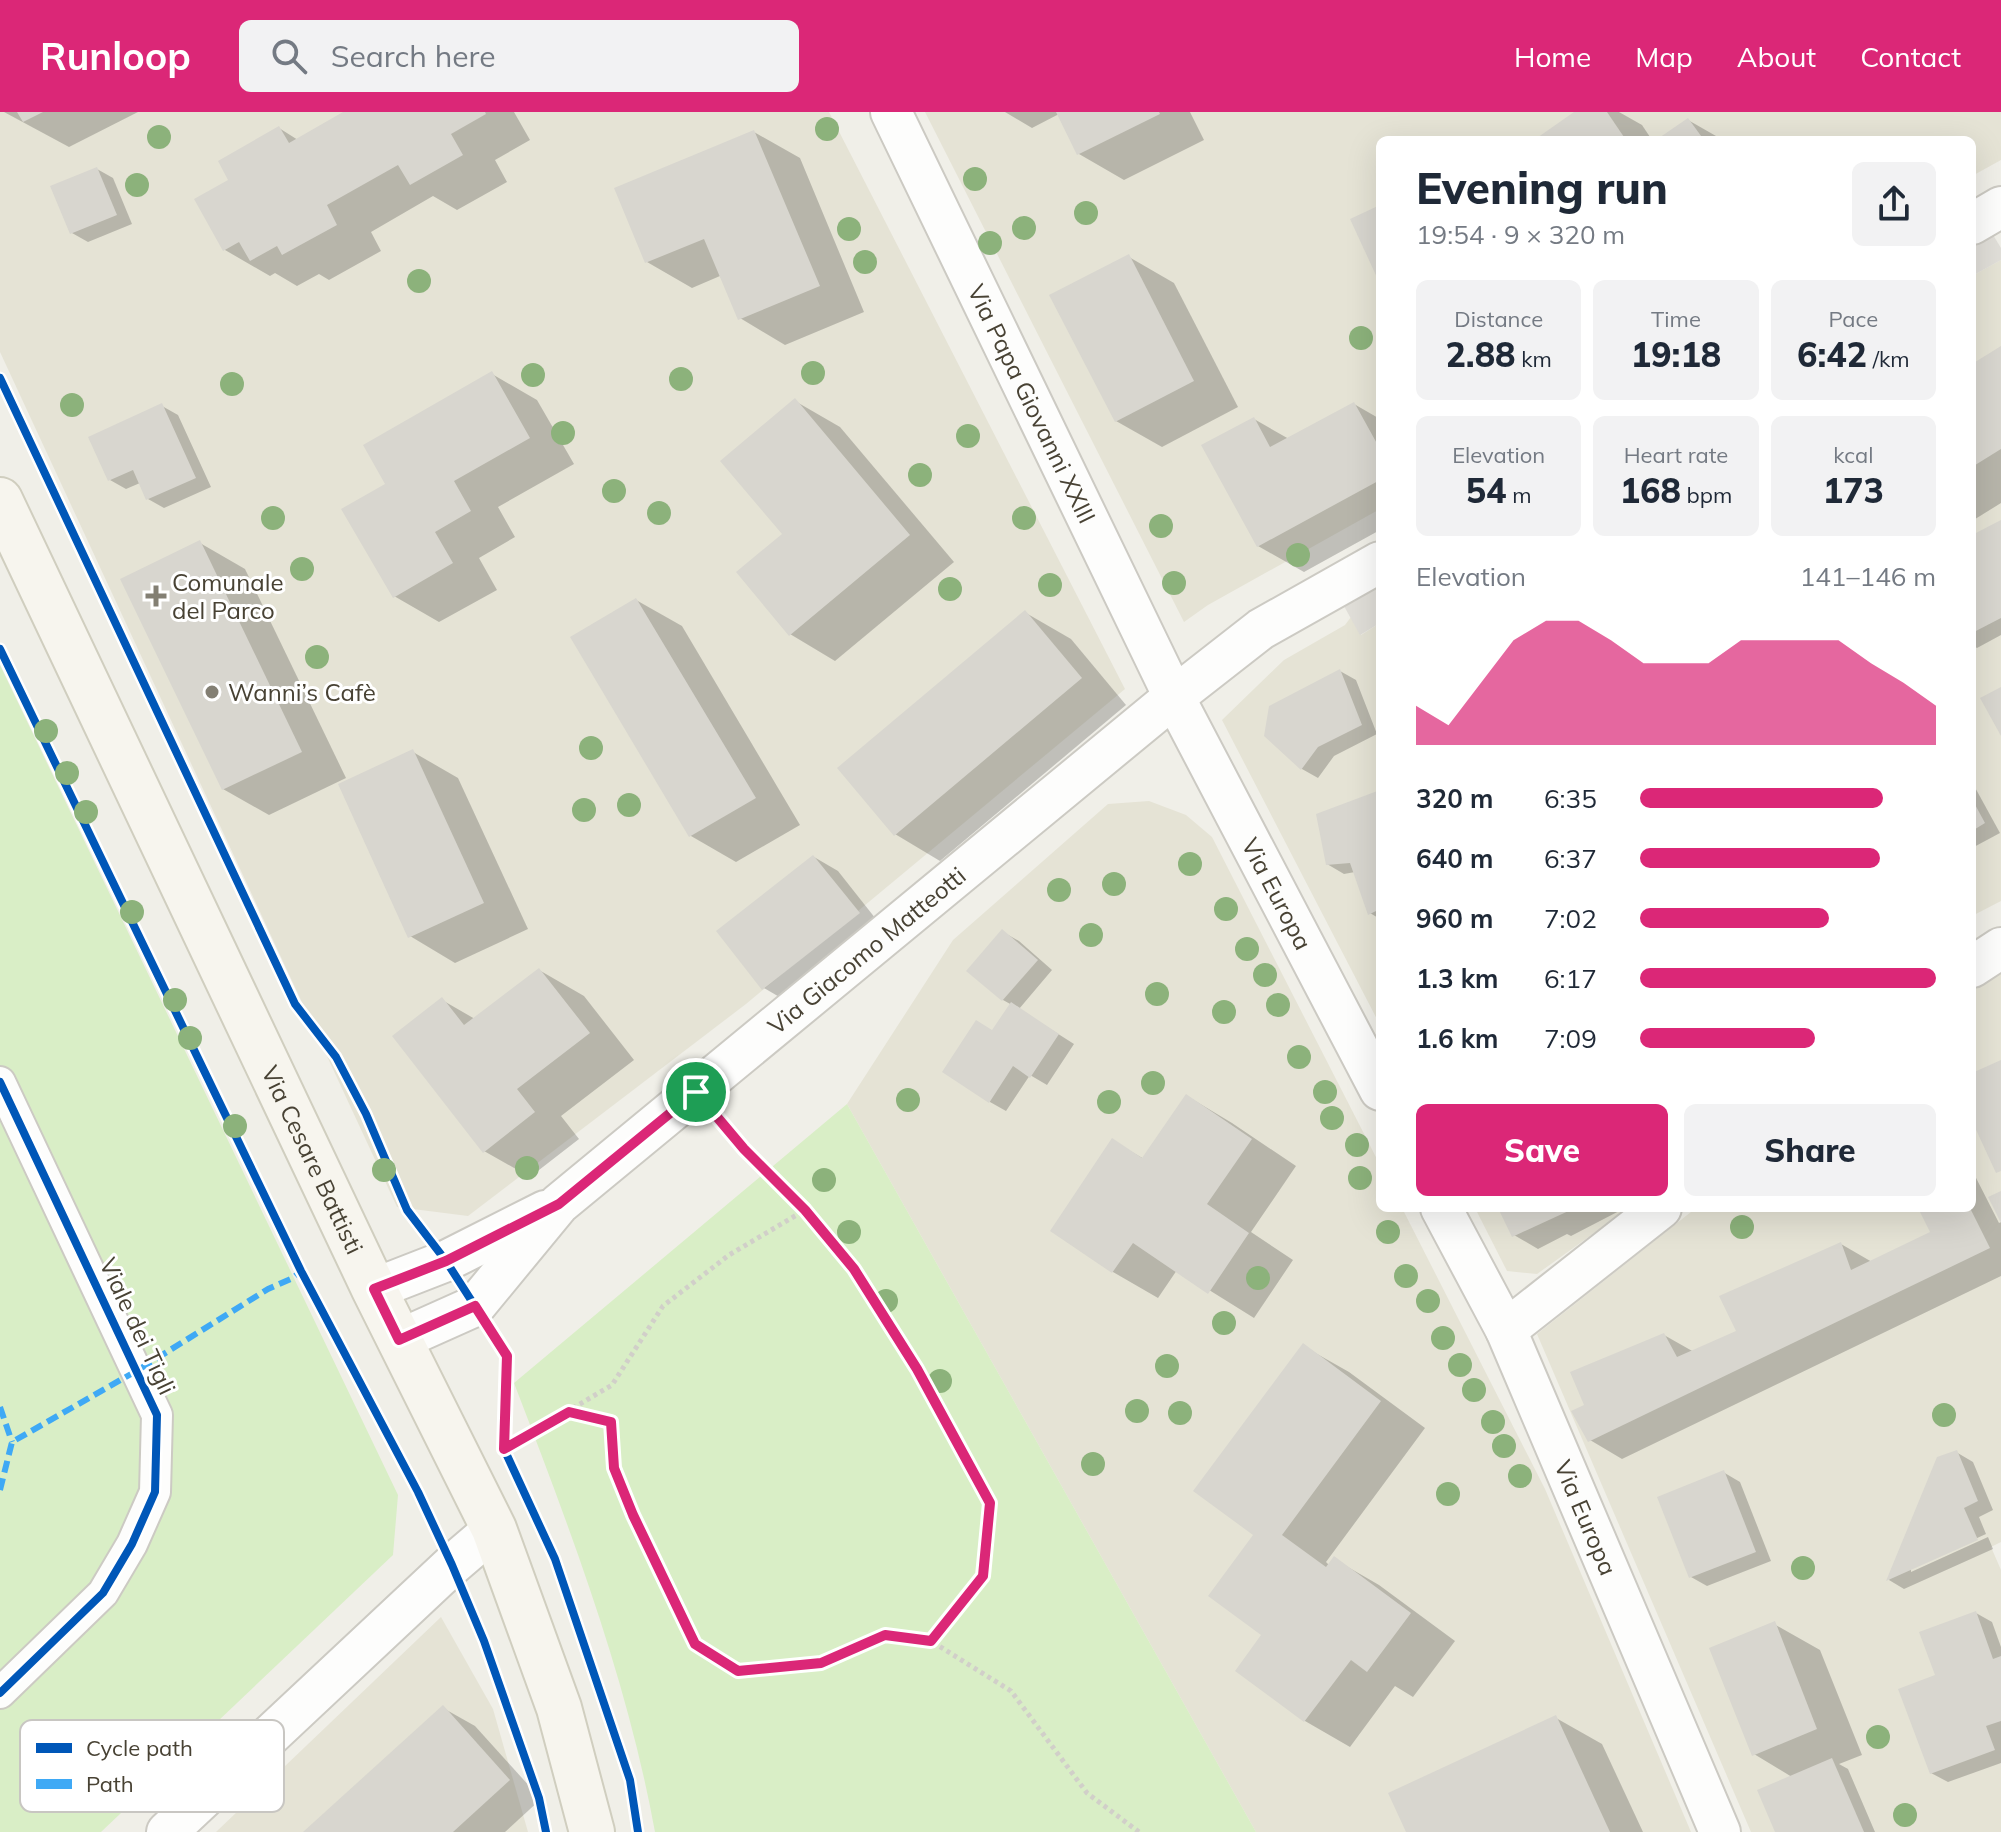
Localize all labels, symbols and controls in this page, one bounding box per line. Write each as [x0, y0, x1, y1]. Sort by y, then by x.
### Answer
search box [239, 20, 799, 92]
text: Runloop [40, 32, 191, 80]
icon: search [267, 34, 311, 78]
text: Search here [331, 37, 496, 75]
text: Home [1514, 39, 1591, 74]
text: Map [1635, 39, 1693, 74]
text: About [1737, 39, 1816, 74]
text: Contact [1860, 39, 1961, 74]
text: Evening run [1416, 160, 1668, 215]
button: share [1852, 162, 1936, 246]
text: 19:54 · 9 × 320 m [1416, 218, 1625, 251]
street label: Via Papa Giovanni XXIII [962, 279, 1103, 528]
text: Distance [1454, 305, 1543, 333]
text: Time [1651, 305, 1701, 333]
text: Pace [1829, 305, 1878, 333]
text: 2.88 [1445, 333, 1515, 376]
text: 19:18 [1631, 333, 1721, 376]
text: 6:42 [1797, 333, 1867, 376]
text: km [1515, 345, 1552, 373]
text: /km [1867, 345, 1910, 373]
text: Elevation [1452, 441, 1545, 469]
text: Heart rate [1624, 441, 1728, 469]
text: kcal [1833, 441, 1873, 469]
text: 54 [1466, 469, 1507, 512]
text: 168 [1620, 469, 1681, 512]
text: 173 [1823, 469, 1884, 512]
text: m [1507, 481, 1532, 509]
text: bpm [1681, 481, 1732, 509]
text: Elevation [1416, 560, 1526, 593]
text: 141–146 m [1800, 560, 1936, 593]
place label: Comunale del Parco [172, 567, 283, 625]
marker: Comunale del Parco [147, 587, 165, 605]
place label: Wanni’s Cafè [228, 677, 376, 707]
marker: Wanni’s Cafè [203, 683, 221, 701]
text: 320 m [1416, 782, 1493, 815]
text: 6:35 [1544, 782, 1597, 815]
street label: Via Europa [1235, 833, 1319, 955]
text: 640 m [1416, 842, 1493, 875]
text: 6:37 [1544, 842, 1597, 875]
street label: Via Giacomo Matteotti [762, 860, 972, 1041]
text: 960 m [1416, 902, 1493, 935]
text: 7:02 [1544, 902, 1597, 935]
text: 1.3 km [1416, 962, 1499, 995]
text: 6:17 [1544, 962, 1597, 995]
text: 1.6 km [1416, 1022, 1499, 1055]
text: 7:09 [1544, 1022, 1597, 1055]
pin [662, 1058, 730, 1126]
street label: Via Cesare Battisti [255, 1061, 370, 1259]
icon: arrive [674, 1070, 718, 1114]
button: Save [1416, 1104, 1668, 1196]
button: Share [1684, 1104, 1936, 1196]
street label: Viale dei Tigli [93, 1253, 183, 1399]
street label: Via Europa [1548, 1455, 1624, 1580]
legend [20, 1720, 284, 1812]
text: Cycle path [86, 1734, 193, 1762]
text: Path [86, 1770, 134, 1798]

